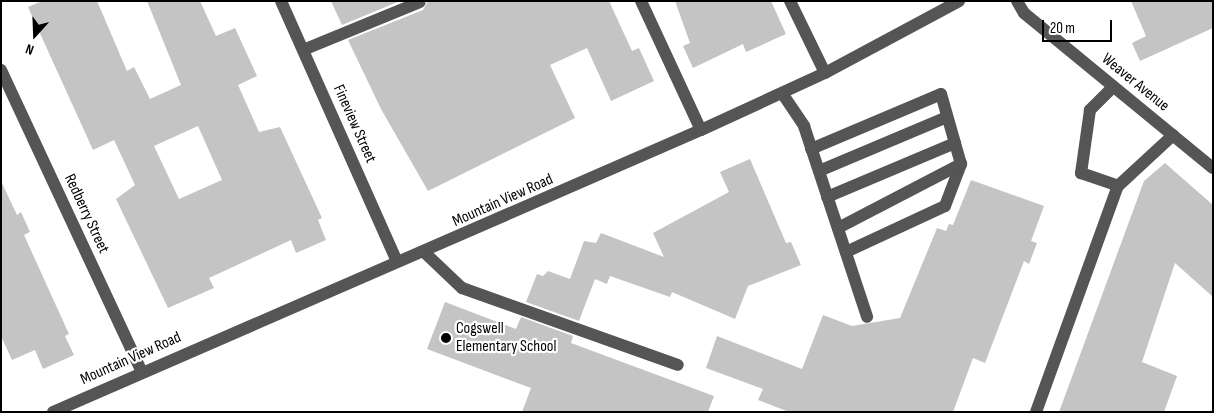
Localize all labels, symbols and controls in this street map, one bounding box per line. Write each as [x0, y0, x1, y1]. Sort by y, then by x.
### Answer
north arrow [10, 10, 60, 60]
scale bar [1044, 10, 1114, 42]
text: 20 m [1050, 19, 1075, 38]
text: N [23, 40, 36, 59]
street label: Weaver Avenue [1097, 50, 1173, 116]
street label: Fineview Street [328, 82, 380, 166]
street label: Mountain View Road [450, 170, 556, 232]
street label: Redberry Street [59, 171, 113, 257]
place label: Cogswell Elementary School [456, 319, 556, 357]
street label: Mountain View Road [78, 328, 184, 390]
marker: Cogswell Elementary School [440, 332, 452, 344]

